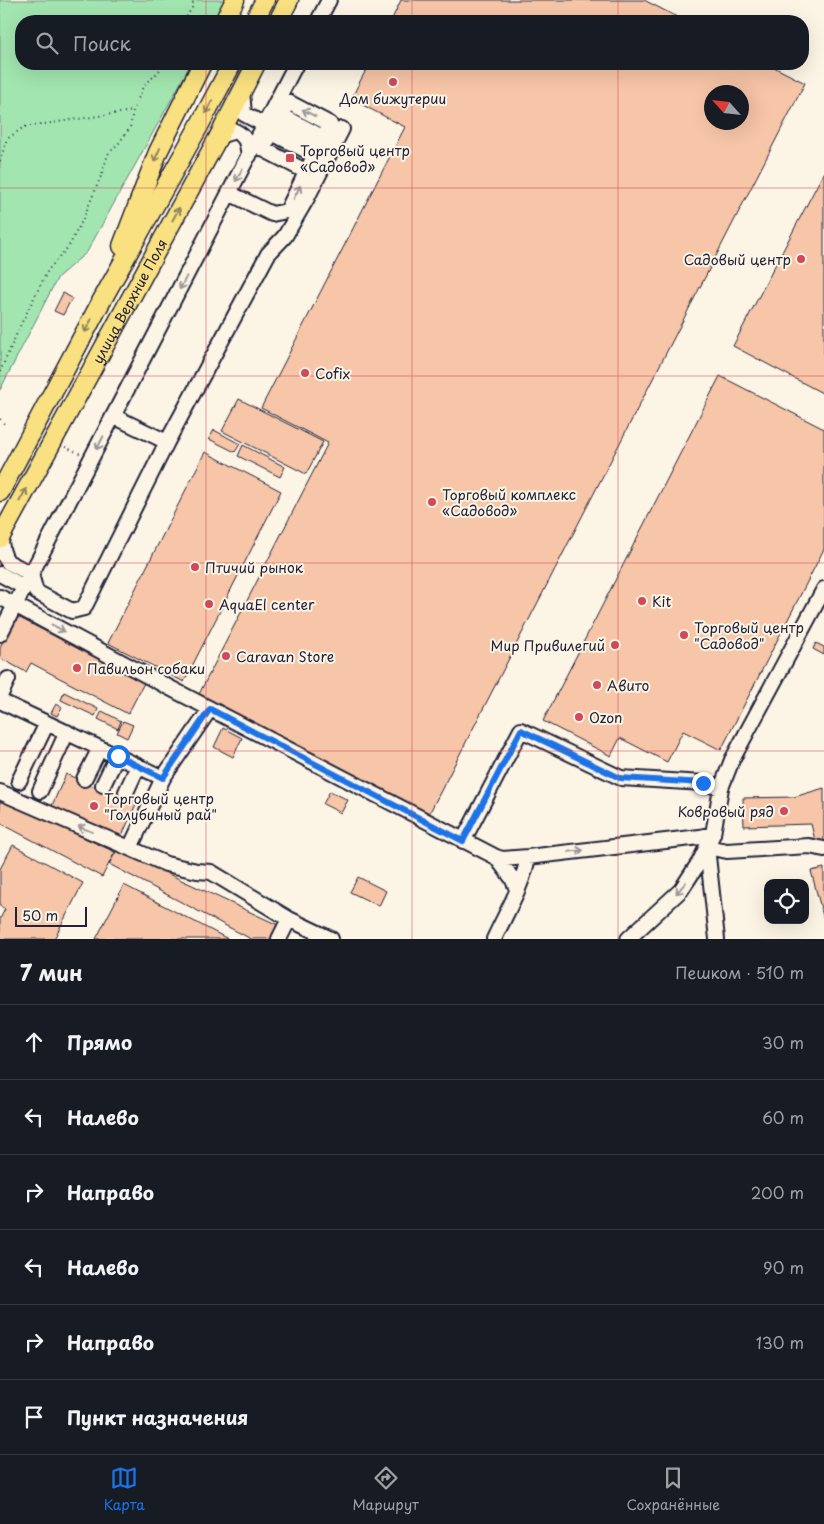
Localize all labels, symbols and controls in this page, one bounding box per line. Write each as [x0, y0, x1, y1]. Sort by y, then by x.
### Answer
search box [15, 15, 809, 70]
icon: search [33, 29, 61, 57]
text: Поиск [73, 29, 131, 57]
marker: Дом бижутерии [387, 76, 399, 88]
north arrow [704, 85, 749, 130]
place label: Дом бижутерии [339, 88, 446, 109]
one-way arrow [204, 99, 213, 114]
one-way arrow [302, 108, 317, 117]
place label: Торговый центр «Садовод» [300, 140, 410, 177]
one-way arrow [152, 147, 162, 162]
marker: Торговый центр «Садовод» [284, 152, 296, 164]
one-way arrow [234, 167, 244, 182]
one-way arrow [292, 185, 302, 200]
one-way arrow [172, 207, 181, 222]
street label: улица Верхние Поля [87, 235, 172, 367]
place label: Садовый центр [684, 249, 791, 270]
marker: Садовый центр [795, 253, 807, 265]
one-way arrow [178, 275, 187, 290]
one-way arrow [83, 318, 93, 333]
place label: Cofix [315, 363, 351, 384]
marker: Cofix [299, 367, 311, 379]
one-way arrow [95, 435, 104, 450]
place label: Торговый комплекс «Садовод» [442, 484, 576, 521]
one-way arrow [19, 489, 29, 503]
marker: Торговый комплекс «Садовод» [426, 496, 438, 508]
place label: Птичий рынок [205, 557, 304, 578]
marker: Птичий рынок [189, 561, 201, 573]
place label: Kit [652, 591, 672, 612]
place label: AquaEl center [219, 594, 315, 615]
marker: Kit [636, 595, 648, 607]
marker: AquaEl center [203, 598, 215, 610]
place label: Торговый центр "Садовод" [694, 617, 804, 654]
one-way arrow [50, 624, 65, 633]
marker: Торговый центр "Садовод" [678, 629, 690, 641]
place label: Мир Привилегий [491, 635, 605, 656]
marker: Мир Привилегий [609, 639, 621, 651]
place label: Caravan Store [236, 646, 334, 667]
marker: Caravan Store [220, 650, 232, 662]
place label: Павильон собаки [87, 658, 205, 679]
marker: Павильон собаки [71, 662, 83, 674]
place label: Авито [607, 675, 650, 696]
marker: Авито [591, 679, 603, 691]
place label: Ozon [589, 707, 622, 728]
marker: Ozon [573, 711, 585, 723]
route start [107, 745, 130, 768]
route end [692, 772, 715, 795]
place label: Торговый центр "Голубиный рай" [104, 788, 217, 825]
marker: Торговый центр "Голубиный рай" [88, 800, 100, 812]
place label: Ковровый ряд [677, 801, 774, 822]
marker: Ковровый ряд [778, 805, 790, 817]
one-way arrow [78, 823, 93, 833]
one-way arrow [568, 846, 584, 856]
map controls [764, 879, 809, 924]
button: locate [764, 879, 809, 924]
one-way arrow [676, 881, 687, 894]
scale bar [15, 904, 88, 927]
text: 50 m [22, 905, 58, 926]
text: 7 мин [20, 956, 83, 988]
text: Пешком · 510 m [675, 960, 804, 984]
icon: ahead [20, 1028, 48, 1056]
text: Прямо [67, 1028, 132, 1056]
text: 30 m [762, 1030, 804, 1054]
icon: left [20, 1103, 48, 1131]
text: Налево [67, 1103, 139, 1131]
text: 60 m [762, 1105, 804, 1129]
icon: right [20, 1178, 48, 1206]
text: Направо [67, 1178, 154, 1206]
text: 200 m [751, 1180, 804, 1204]
icon: left [20, 1253, 48, 1281]
text: Налево [67, 1253, 139, 1281]
text: 90 m [763, 1255, 804, 1279]
icon: right [20, 1328, 48, 1356]
text: Направо [67, 1328, 154, 1356]
text: 130 m [756, 1330, 804, 1354]
icon: arrive [20, 1403, 48, 1431]
text: Пункт назначения [67, 1403, 248, 1431]
tab: Карта [104, 1464, 145, 1515]
tab: Маршрут [353, 1464, 419, 1515]
tab: Сохранённые [627, 1464, 720, 1515]

